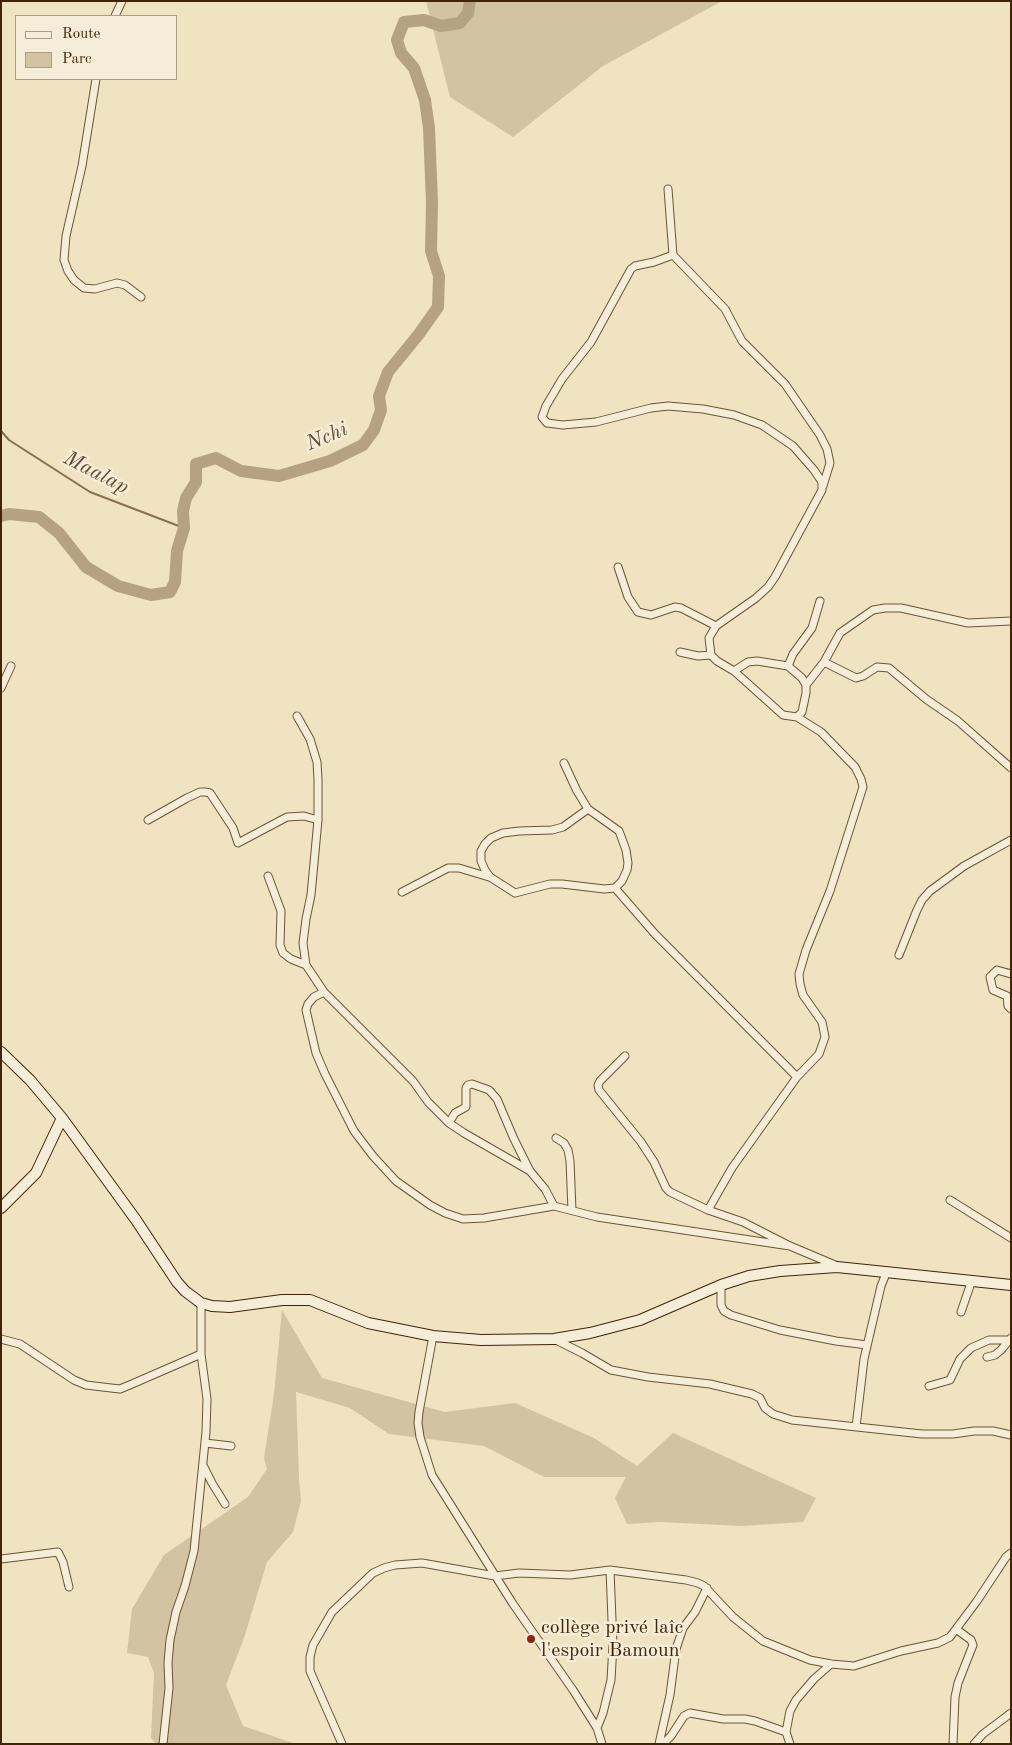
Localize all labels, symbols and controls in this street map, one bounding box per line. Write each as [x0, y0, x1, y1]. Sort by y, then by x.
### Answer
legend [15, 15, 178, 80]
text: Route [62, 27, 100, 42]
text: Parc [62, 52, 92, 67]
water label: Nchi [302, 417, 352, 457]
water label: Maalap [59, 446, 133, 500]
place label: collège privé laîc l'espoir Bamoun [541, 1616, 683, 1663]
marker: collège privé laîc l'espoir Bamoun [525, 1633, 537, 1645]

